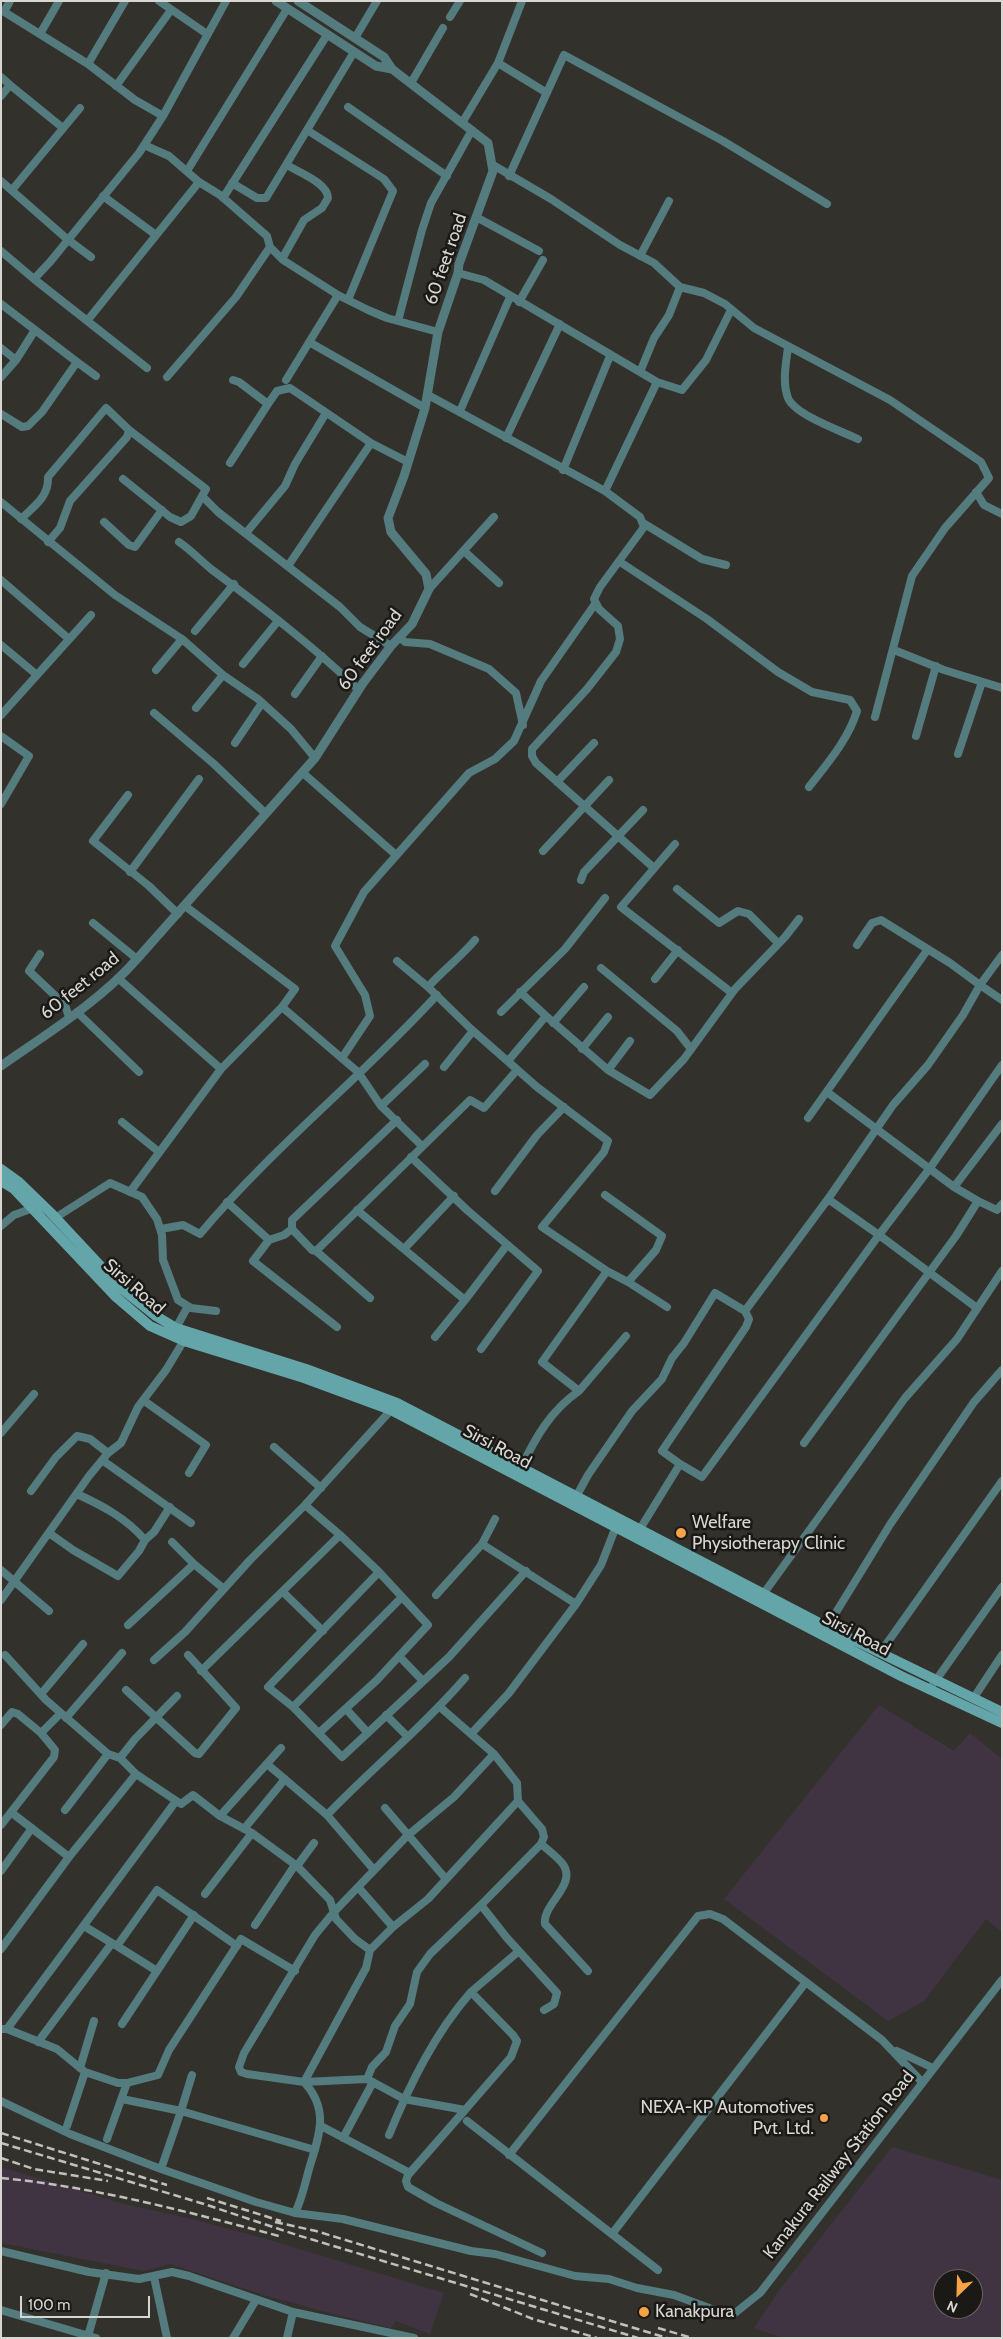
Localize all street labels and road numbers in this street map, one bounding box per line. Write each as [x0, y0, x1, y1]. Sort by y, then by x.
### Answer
street label: 60 feet road [420, 211, 472, 307]
street label: 60 feet road [333, 605, 407, 695]
street label: 60 feet road [36, 948, 124, 1024]
street label: Sirsi Road [99, 1254, 169, 1320]
street label: Sirsi Road [459, 1420, 535, 1474]
street label: Sirsi Road [818, 1607, 894, 1661]
street label: Kanakura Railway Station Road [759, 2067, 919, 2263]

